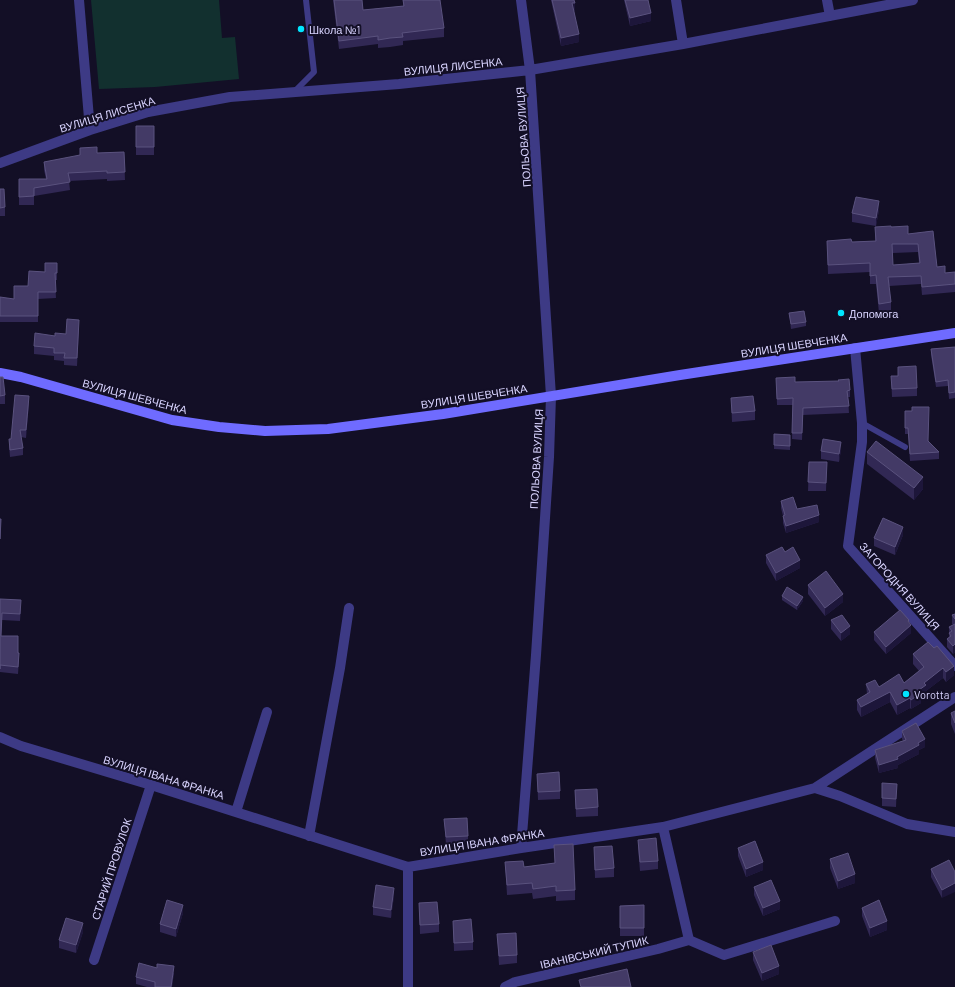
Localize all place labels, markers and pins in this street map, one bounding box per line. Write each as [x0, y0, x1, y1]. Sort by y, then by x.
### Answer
place label: Школа №1 [309, 23, 360, 36]
marker: Школа №1 [296, 24, 306, 34]
place label: Допомога [849, 307, 899, 320]
marker: Допомога [836, 308, 846, 318]
place label: Vorotta [914, 688, 949, 701]
marker: Vorotta [901, 689, 911, 699]

